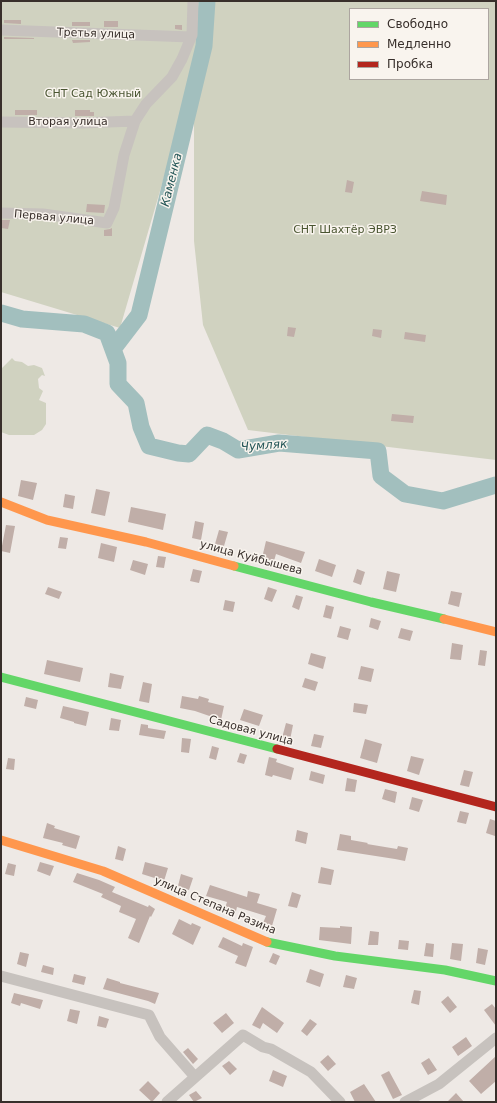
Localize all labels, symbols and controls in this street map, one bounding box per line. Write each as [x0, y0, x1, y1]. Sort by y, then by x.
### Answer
legend [349, 8, 489, 80]
text: Свободно [387, 17, 448, 31]
street label: Третья улица [57, 26, 135, 42]
text: Медленно [387, 37, 451, 51]
text: Пробка [387, 57, 433, 71]
park label: СНТ Сад Южный [45, 87, 141, 101]
street label: Вторая улица [28, 115, 108, 129]
water label: Каменка [158, 152, 186, 208]
street label: Первая улица [13, 208, 95, 228]
park label: СНТ Шахтёр ЭВРЗ [293, 223, 397, 237]
water label: Чумляк [240, 437, 288, 455]
street label: улица Куйбышева [198, 538, 304, 578]
street label: Садовая улица [207, 713, 295, 749]
street label: улица Степана Разина [152, 874, 278, 938]

